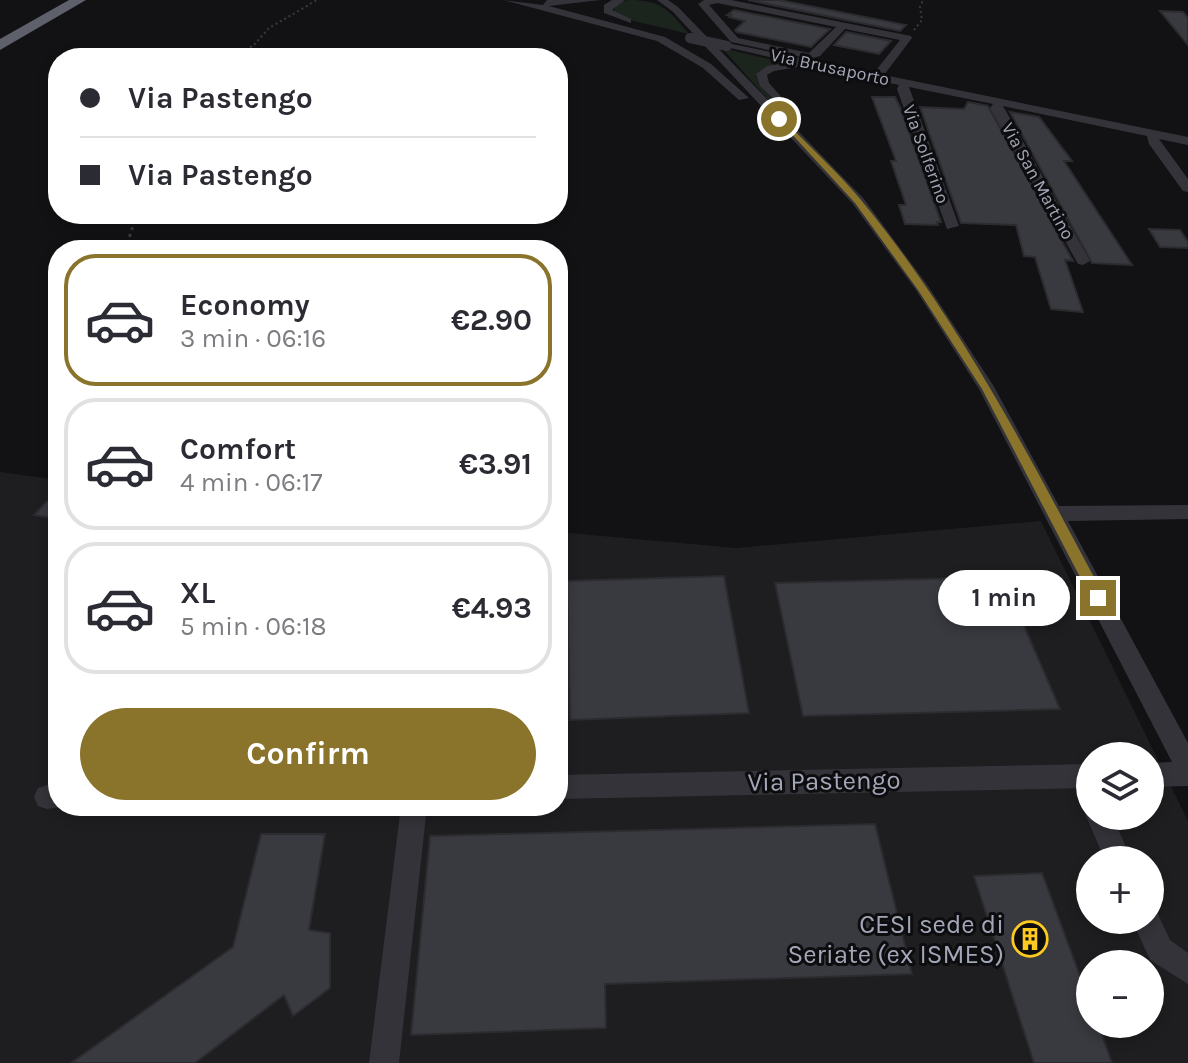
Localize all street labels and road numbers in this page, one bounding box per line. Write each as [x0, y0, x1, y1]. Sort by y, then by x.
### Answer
street label: Via Brusaporto [768, 44, 892, 90]
street label: Via Solferino [898, 102, 954, 206]
street label: Via San Martino [997, 119, 1079, 243]
street label: Via Pastengo [747, 764, 901, 798]

